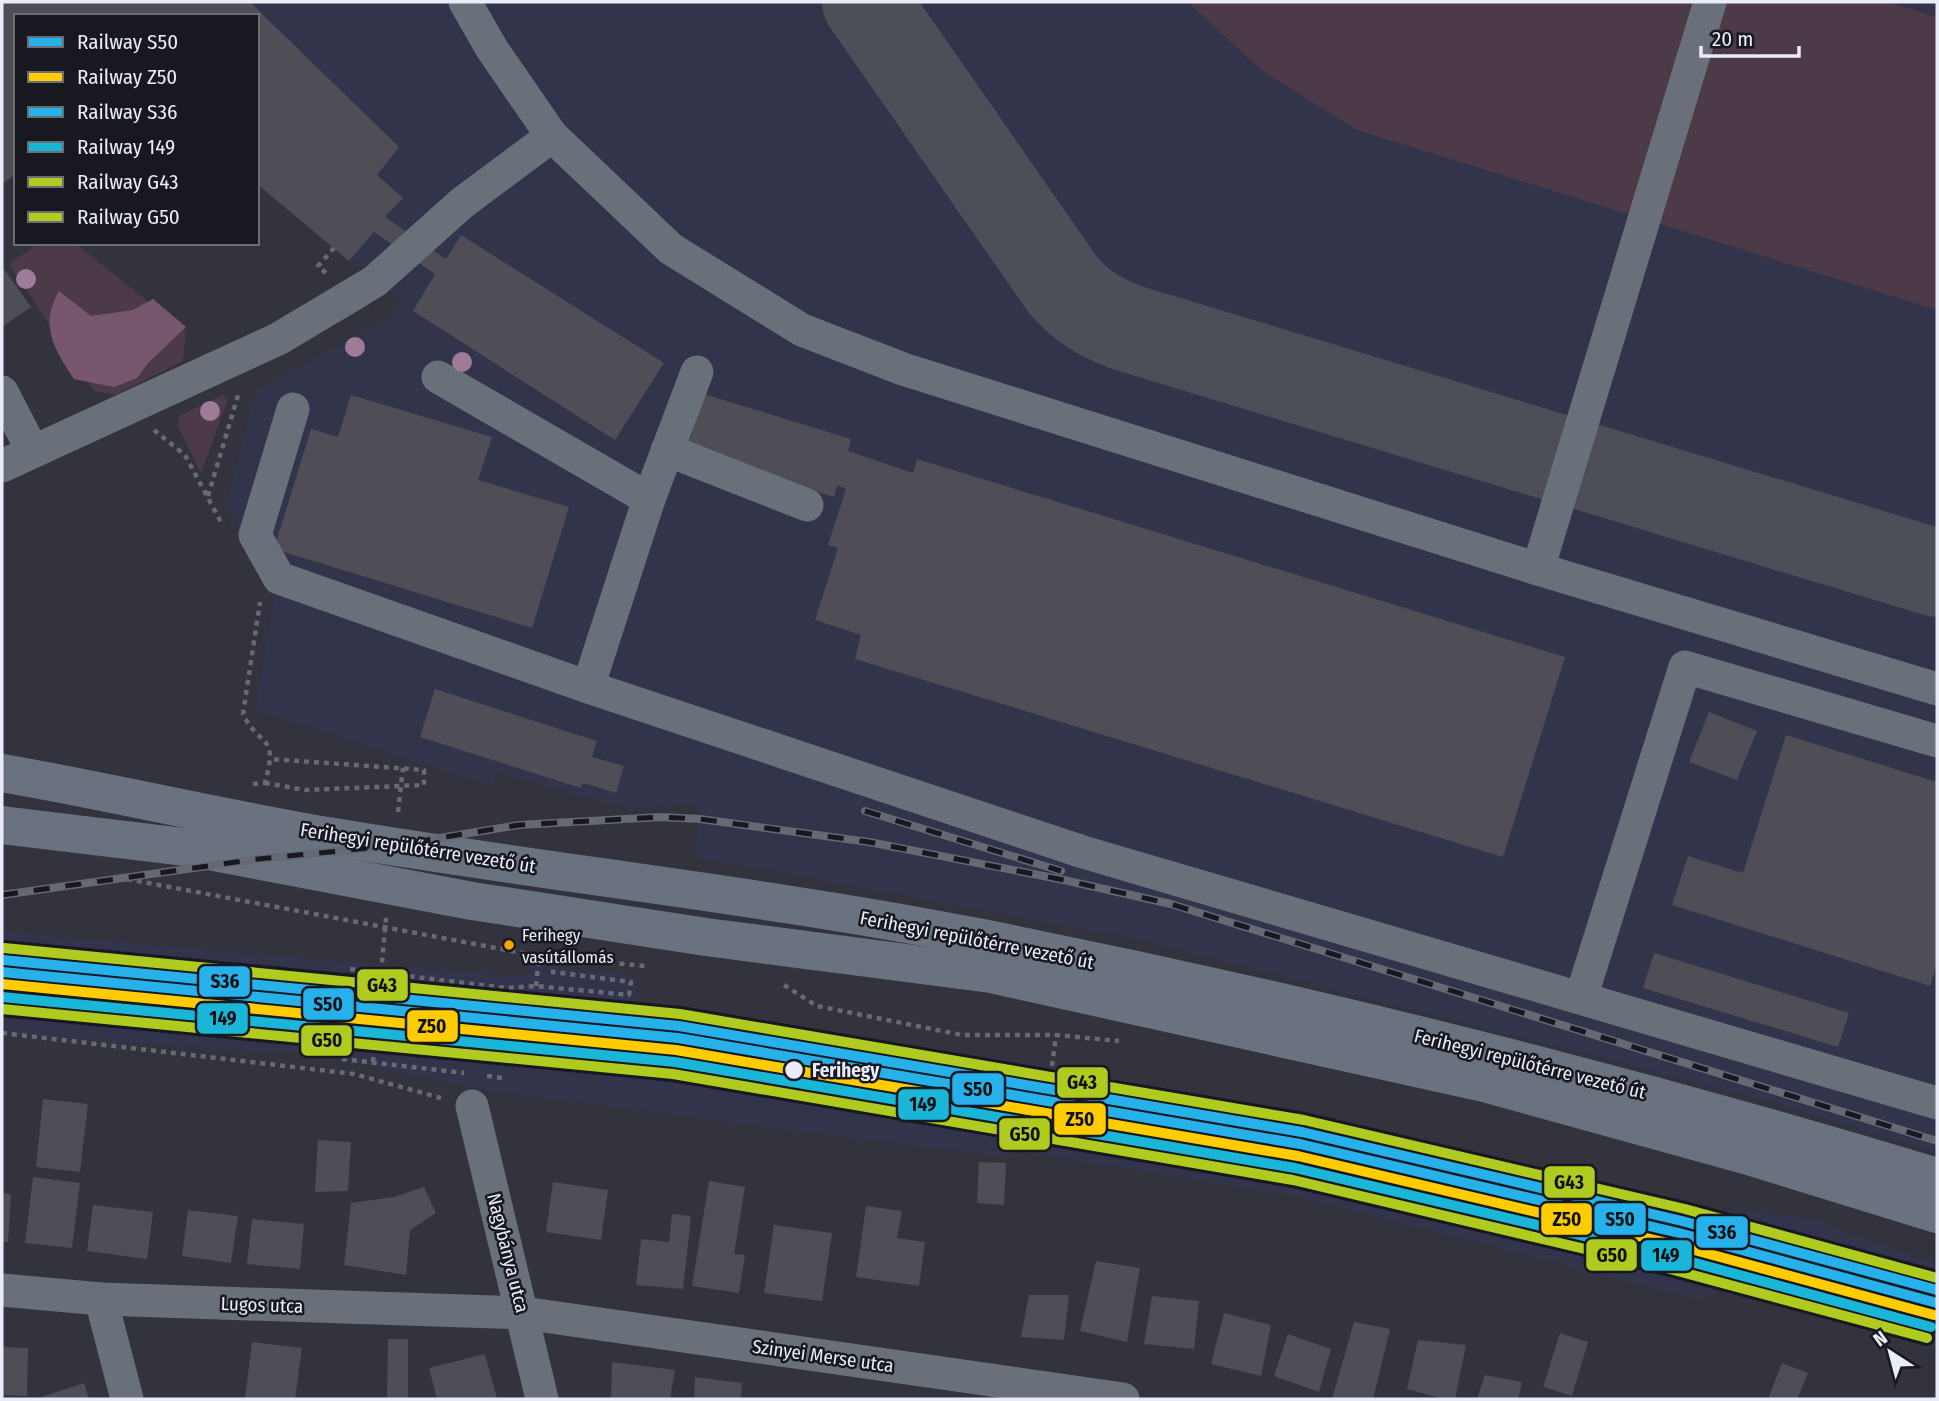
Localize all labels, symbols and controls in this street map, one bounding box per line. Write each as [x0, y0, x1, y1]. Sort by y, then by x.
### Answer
legend [14, 14, 259, 245]
scale bar [1701, 14, 1799, 58]
text: 20 m [1712, 26, 1753, 52]
text: Railway S50 [77, 29, 178, 55]
text: Railway Z50 [77, 64, 177, 90]
text: Railway S36 [77, 99, 177, 125]
text: Railway 149 [77, 134, 175, 160]
text: Railway G43 [77, 169, 179, 195]
text: Railway G50 [77, 204, 180, 230]
street label: Ferihegyi repülőtérre vezető út [299, 818, 538, 878]
street label: Ferihegyi repülőtérre vezető út [858, 906, 1097, 974]
place label: Ferihegy vasútállomás [522, 925, 614, 968]
marker: Ferihegy vasútállomás [502, 938, 516, 952]
line badge: S36 [198, 965, 251, 998]
line badge: G43 [356, 968, 409, 1002]
text: S36 [211, 970, 239, 993]
text: G43 [367, 974, 397, 997]
line badge: S50 [302, 987, 355, 1021]
text: S50 [313, 993, 343, 1016]
line badge: 149 [196, 1002, 249, 1035]
text: 149 [209, 1007, 237, 1030]
line badge: Z50 [406, 1009, 459, 1043]
text: Z50 [418, 1015, 446, 1038]
line badge: G50 [300, 1024, 353, 1057]
street label: Ferihegyi repülőtérre vezető út [1412, 1024, 1649, 1104]
text: G50 [312, 1029, 342, 1052]
marker: Ferihegy [783, 1059, 805, 1081]
place label: Ferihegy [812, 1059, 880, 1082]
line badge: G43 [1056, 1066, 1109, 1099]
text: G43 [1067, 1071, 1097, 1094]
line badge: S50 [951, 1072, 1005, 1106]
text: S50 [963, 1078, 993, 1101]
line badge: 149 [897, 1088, 950, 1121]
text: 149 [909, 1093, 937, 1116]
line badge: Z50 [1053, 1102, 1107, 1136]
text: Z50 [1066, 1108, 1094, 1131]
line badge: G50 [998, 1117, 1051, 1151]
text: G50 [1010, 1123, 1040, 1146]
line badge: G43 [1543, 1165, 1596, 1199]
text: G43 [1554, 1171, 1584, 1194]
street label: Nagybánya utca [482, 1191, 534, 1315]
line badge: Z50 [1540, 1202, 1593, 1236]
line badge: S50 [1593, 1202, 1647, 1236]
text: Z50 [1553, 1208, 1581, 1231]
text: S50 [1605, 1208, 1635, 1231]
line badge: S36 [1695, 1215, 1749, 1249]
text: S36 [1708, 1221, 1736, 1244]
line badge: G50 [1585, 1238, 1638, 1272]
line badge: 149 [1640, 1239, 1693, 1272]
text: G50 [1597, 1244, 1627, 1267]
text: 149 [1652, 1244, 1680, 1267]
street label: Lugos utca [220, 1292, 304, 1318]
north arrow [1855, 1317, 1925, 1387]
text: N [1869, 1326, 1892, 1351]
street label: Szinyei Merse utca [751, 1335, 895, 1377]

